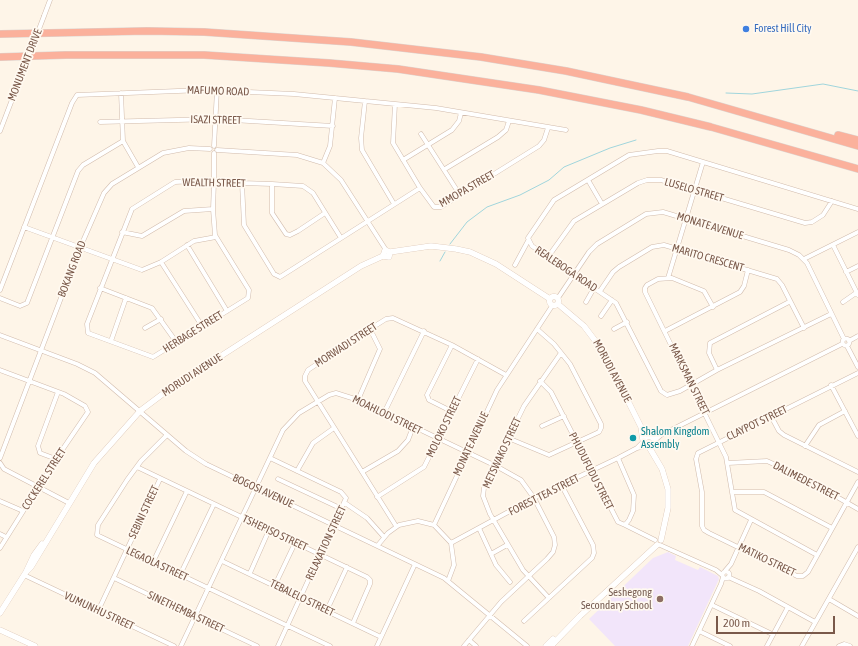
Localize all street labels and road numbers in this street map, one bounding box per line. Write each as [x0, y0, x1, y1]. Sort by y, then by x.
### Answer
street label: MONUMENT DRIVE [5, 27, 45, 103]
street label: MAFUMO ROAD [187, 83, 249, 99]
street label: ISAZI STREET [190, 113, 242, 127]
street label: MMOPA STREET [437, 168, 497, 210]
street label: LUSELO STREET [663, 175, 725, 205]
street label: WEALTH STREET [182, 176, 246, 190]
street label: MONATE AVENUE [675, 210, 745, 242]
street label: BOKANG ROAD [55, 239, 89, 299]
street label: MARITO CRESCENT [670, 241, 746, 275]
street label: REALEBOGA ROAD [532, 243, 600, 295]
street label: HERBAGE STREET [161, 308, 225, 356]
street label: MORWADI STREET [312, 320, 380, 370]
street label: MORUDI AVENUE [590, 337, 634, 405]
street label: MARKSMAN STREET [666, 341, 712, 417]
street label: MORUDI AVENUE [159, 351, 225, 399]
street label: MOAHLODI STREET [350, 392, 424, 438]
street label: MOLOKO STREET [424, 394, 464, 460]
street label: CLAYPOT STREET [724, 403, 790, 443]
street label: MONATE AVENUE [450, 410, 492, 478]
street label: METSWAKO STREET [480, 415, 524, 491]
street label: PHUDUFUDU STREET [566, 430, 616, 512]
street label: COCKEREL STREET [19, 446, 69, 512]
street label: DALIMEDE STREET [771, 459, 841, 503]
street label: BOGOSI AVENUE [230, 471, 296, 511]
street label: FOREST TEA STREET [506, 472, 582, 518]
street label: SEBINI STREET [126, 483, 162, 541]
street label: RELAXATION STREET [303, 504, 349, 582]
street label: TSHEPISO STREET [240, 512, 310, 554]
street label: MATIKO STREET [736, 540, 798, 580]
street label: LEGAOLA STREET [124, 544, 190, 584]
street label: TEBALELO STREET [268, 577, 336, 619]
street label: SINETHEMBA STREET [146, 588, 226, 636]
street label: VUMUNHU STREET [62, 589, 136, 633]

